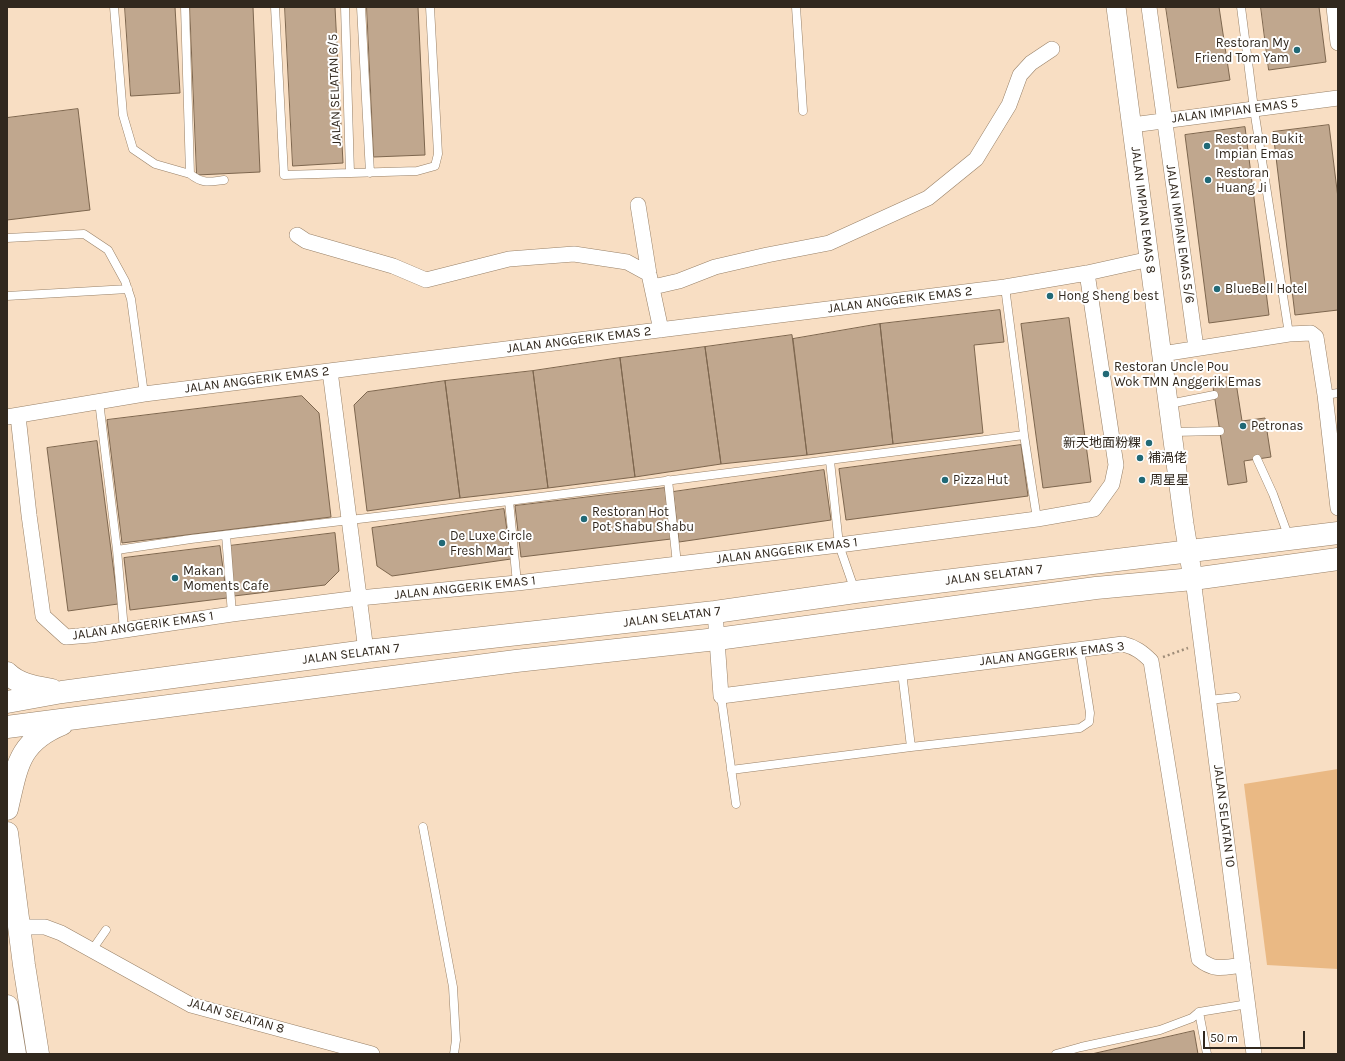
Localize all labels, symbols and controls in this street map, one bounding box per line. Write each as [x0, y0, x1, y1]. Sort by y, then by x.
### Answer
street label: JALAN SELATAN 6/5 [325, 34, 345, 146]
place label: Restoran My Friend Tom Yam [1195, 35, 1289, 66]
marker: Restoran My Friend Tom Yam [1292, 45, 1302, 55]
street label: JALAN IMPIAN EMAS 5 [1171, 96, 1299, 126]
place label: Restoran Bukit Impian Emas [1215, 131, 1303, 162]
marker: Restoran Bukit Impian Emas [1202, 141, 1212, 151]
street label: JALAN IMPIAN EMAS 8 [1127, 146, 1159, 274]
street label: JALAN IMPIAN EMAS 5/6 [1163, 163, 1197, 305]
place label: Restoran Huang Ji [1216, 165, 1269, 196]
marker: Restoran Huang Ji [1203, 175, 1213, 185]
place label: BlueBell Hotel [1225, 281, 1307, 297]
street label: JALAN ANGGERIK EMAS 2 [827, 283, 973, 317]
marker: BlueBell Hotel [1212, 284, 1222, 294]
place label: Hong Sheng best [1058, 288, 1159, 304]
marker: Hong Sheng best [1045, 291, 1055, 301]
street label: JALAN ANGGERIK EMAS 2 [506, 323, 652, 357]
place label: Restoran Uncle Pou Wok TMN Anggerik Emas [1114, 359, 1261, 390]
street label: JALAN ANGGERIK EMAS 2 [184, 363, 330, 397]
marker: Restoran Uncle Pou Wok TMN Anggerik Emas [1101, 369, 1111, 379]
place label: Petronas [1251, 418, 1303, 434]
marker: Petronas [1238, 421, 1248, 431]
place label: 新天地面粉粿 [1063, 435, 1141, 451]
marker: 新天地面粉粿 [1144, 438, 1154, 448]
place label: 補渦佬 [1148, 450, 1187, 466]
marker: 補渦佬 [1135, 453, 1145, 463]
place label: Pizza Hut [953, 472, 1008, 488]
place label: 周星星 [1150, 472, 1189, 488]
marker: Pizza Hut [940, 475, 950, 485]
marker: 周星星 [1137, 475, 1147, 485]
place label: Restoran Hot Pot Shabu Shabu [592, 504, 694, 535]
marker: Restoran Hot Pot Shabu Shabu [579, 514, 589, 524]
place label: De Luxe Circle Fresh Mart [450, 528, 532, 559]
street label: JALAN ANGGERIK EMAS 1 [715, 535, 859, 567]
marker: De Luxe Circle Fresh Mart [437, 538, 447, 548]
street label: JALAN SELATAN 7 [944, 561, 1044, 589]
place label: Makan Moments Cafe [183, 563, 269, 594]
marker: Makan Moments Cafe [170, 573, 180, 583]
street label: JALAN ANGGERIK EMAS 1 [393, 573, 537, 603]
street label: JALAN SELATAN 7 [622, 603, 722, 631]
street label: JALAN ANGGERIK EMAS 1 [71, 608, 215, 644]
street label: JALAN ANGGERIK EMAS 3 [979, 639, 1125, 669]
street label: JALAN SELATAN 7 [301, 640, 401, 668]
street label: JALAN SELATAN 10 [1210, 764, 1238, 868]
street label: JALAN SELATAN 8 [186, 995, 286, 1037]
scale bar [1205, 1023, 1307, 1049]
text: 50 m [1210, 1031, 1238, 1045]

